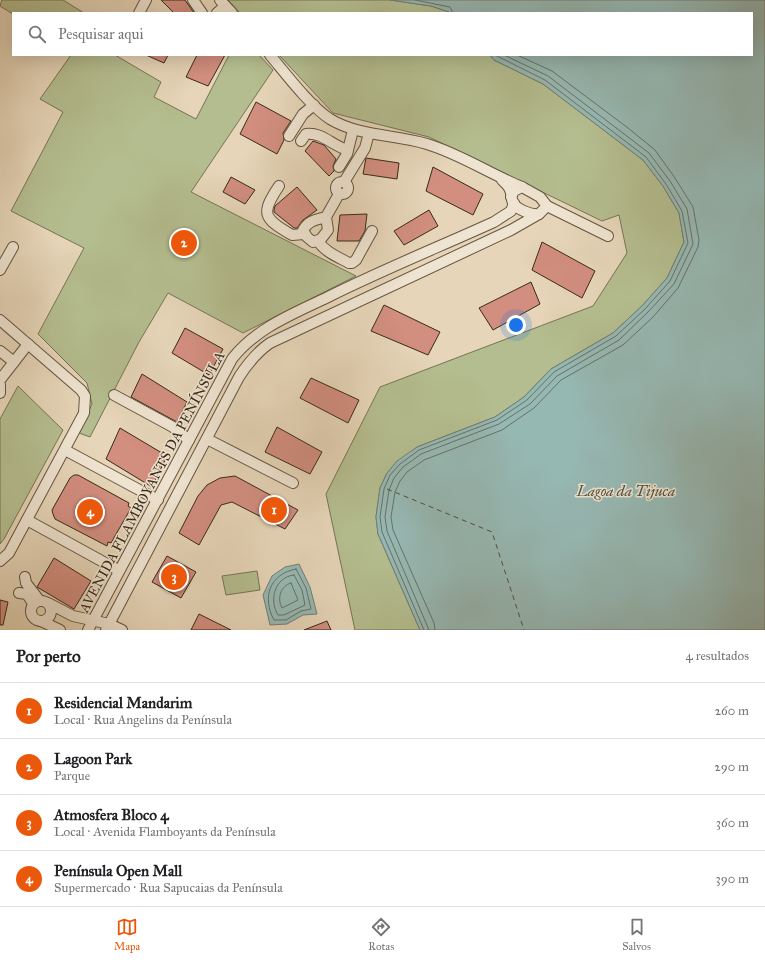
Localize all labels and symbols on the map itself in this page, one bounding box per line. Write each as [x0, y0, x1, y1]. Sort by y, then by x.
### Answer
pin: 2 [171, 228, 197, 258]
your location [506, 315, 526, 335]
street label: AVENIDA FLAMBOYANTS DA PENÍNSULA [73, 347, 229, 616]
water label: Lagoa da Tijuca [576, 482, 675, 500]
pin: 1 [261, 495, 287, 525]
pin: 4 [77, 497, 103, 527]
pin: 3 [161, 562, 187, 592]

